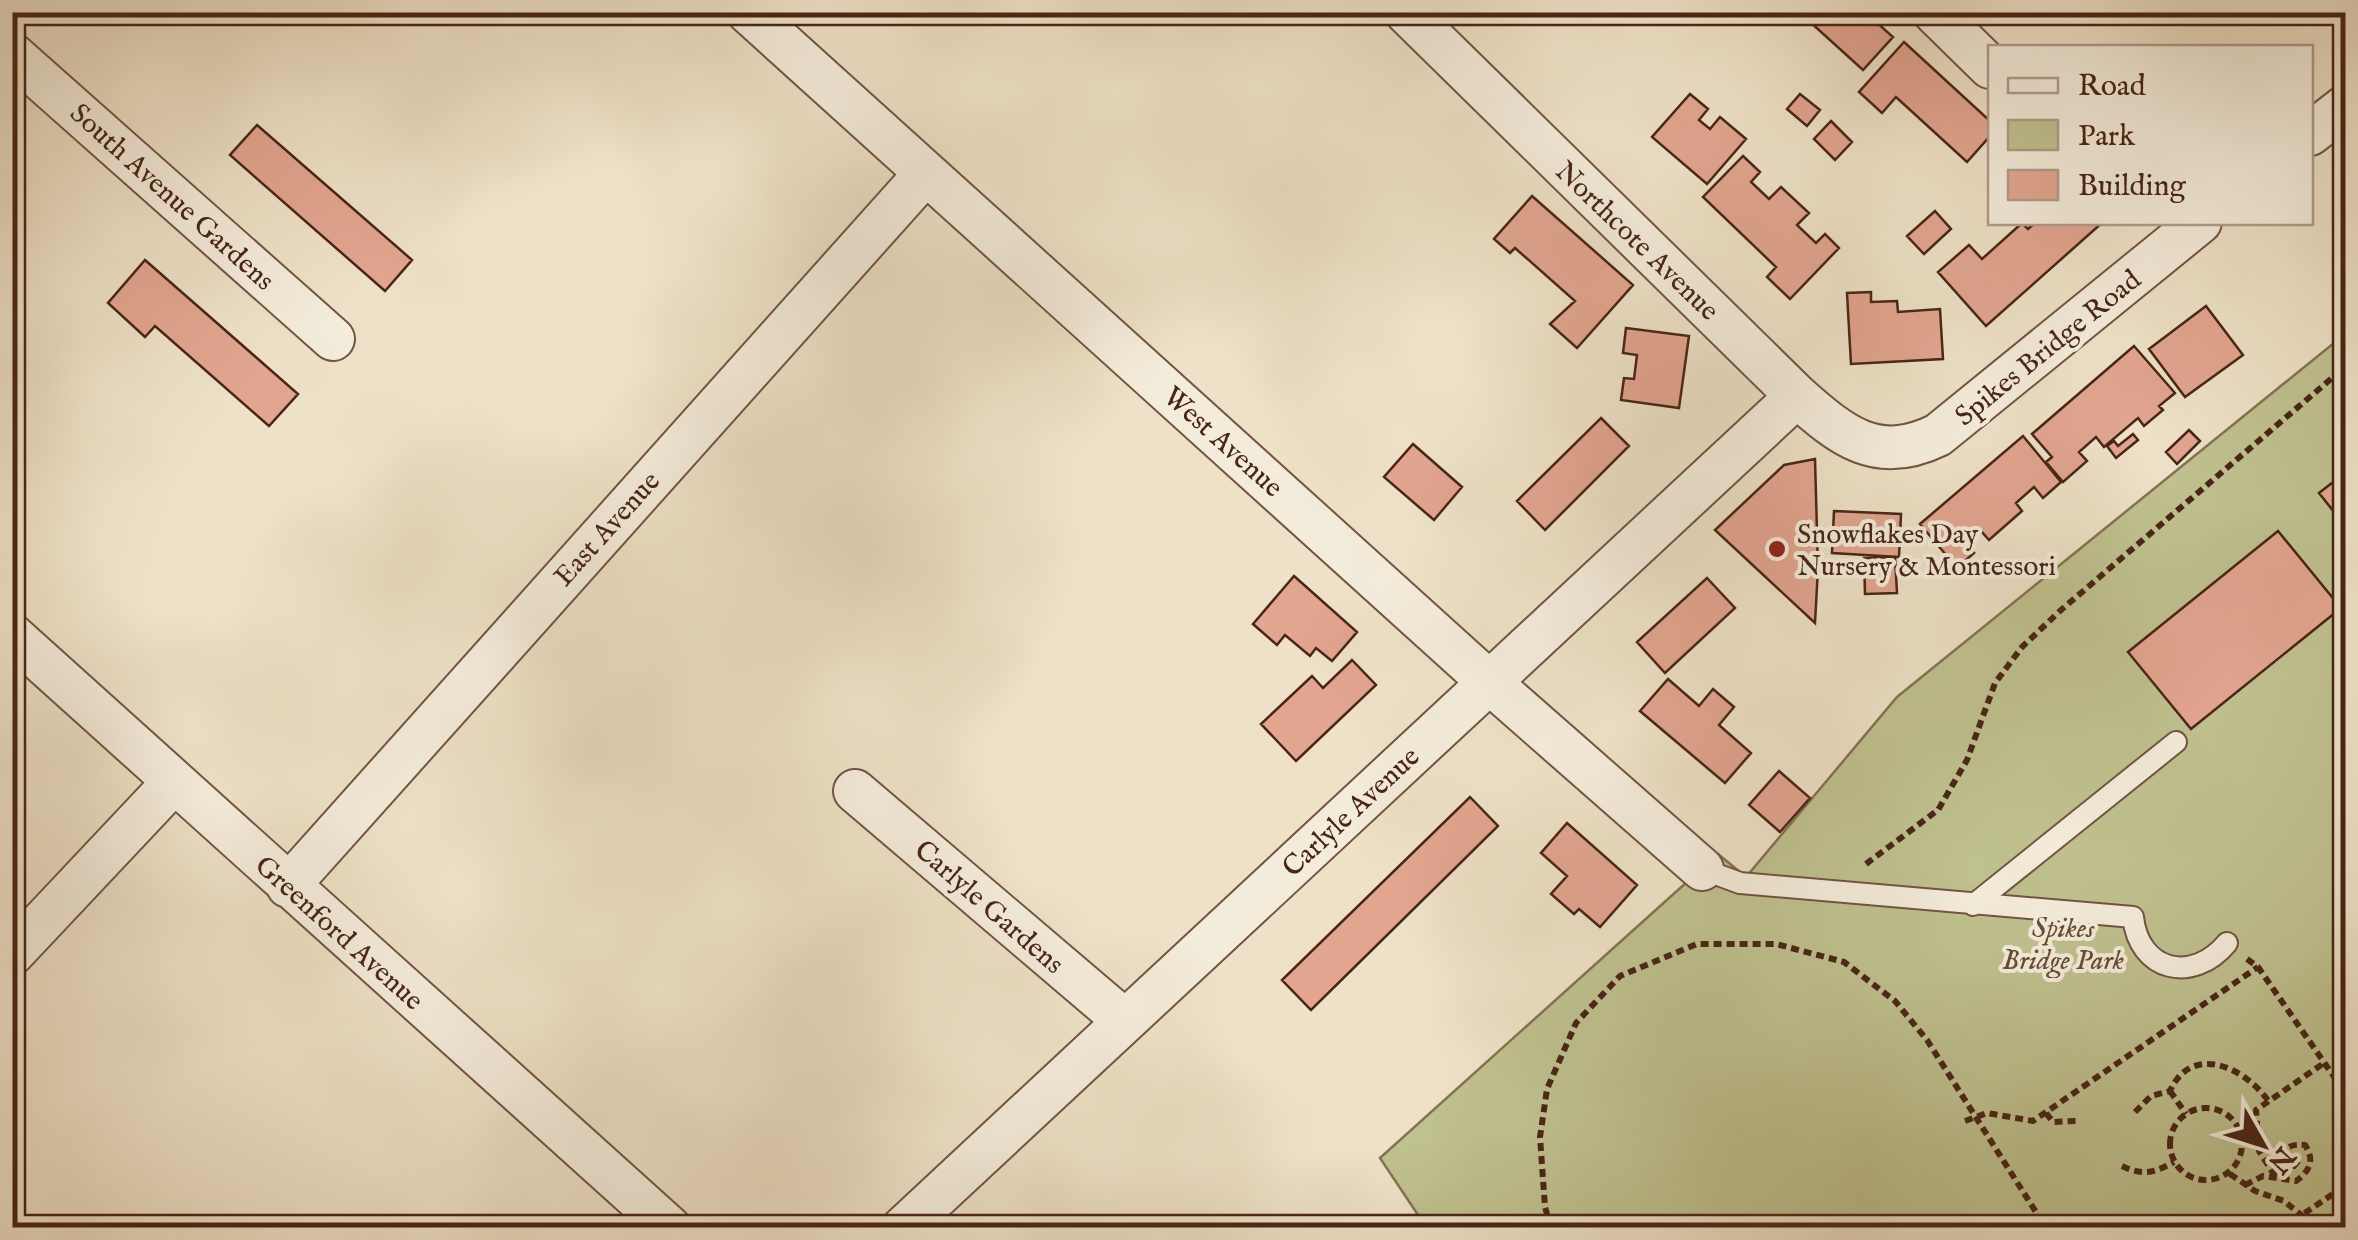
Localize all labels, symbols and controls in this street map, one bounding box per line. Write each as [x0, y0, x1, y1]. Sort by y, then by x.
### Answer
legend [1988, 45, 2313, 225]
text: Road [2078, 68, 2147, 106]
street label: South Avenue Gardens [62, 97, 281, 299]
text: Park [2078, 118, 2136, 156]
street label: Northcote Avenue [1547, 155, 1726, 329]
text: Building [2078, 168, 2187, 206]
street label: Spikes Bridge Road [1949, 263, 2149, 435]
street label: West Avenue [1155, 380, 1290, 506]
street label: East Avenue [547, 465, 669, 594]
place label: Snowflakes Day Nursery & Montessori [1797, 518, 2056, 585]
marker: Snowflakes Day Nursery & Montessori [1766, 538, 1788, 560]
street label: Carlyle Avenue [1276, 740, 1428, 885]
street label: Carlyle Gardens [906, 833, 1070, 982]
street label: Greenford Avenue [247, 849, 430, 1019]
park label: Spikes Bridge Park [2002, 912, 2124, 979]
north arrow [2213, 1095, 2313, 1195]
text: N [2259, 1138, 2302, 1180]

